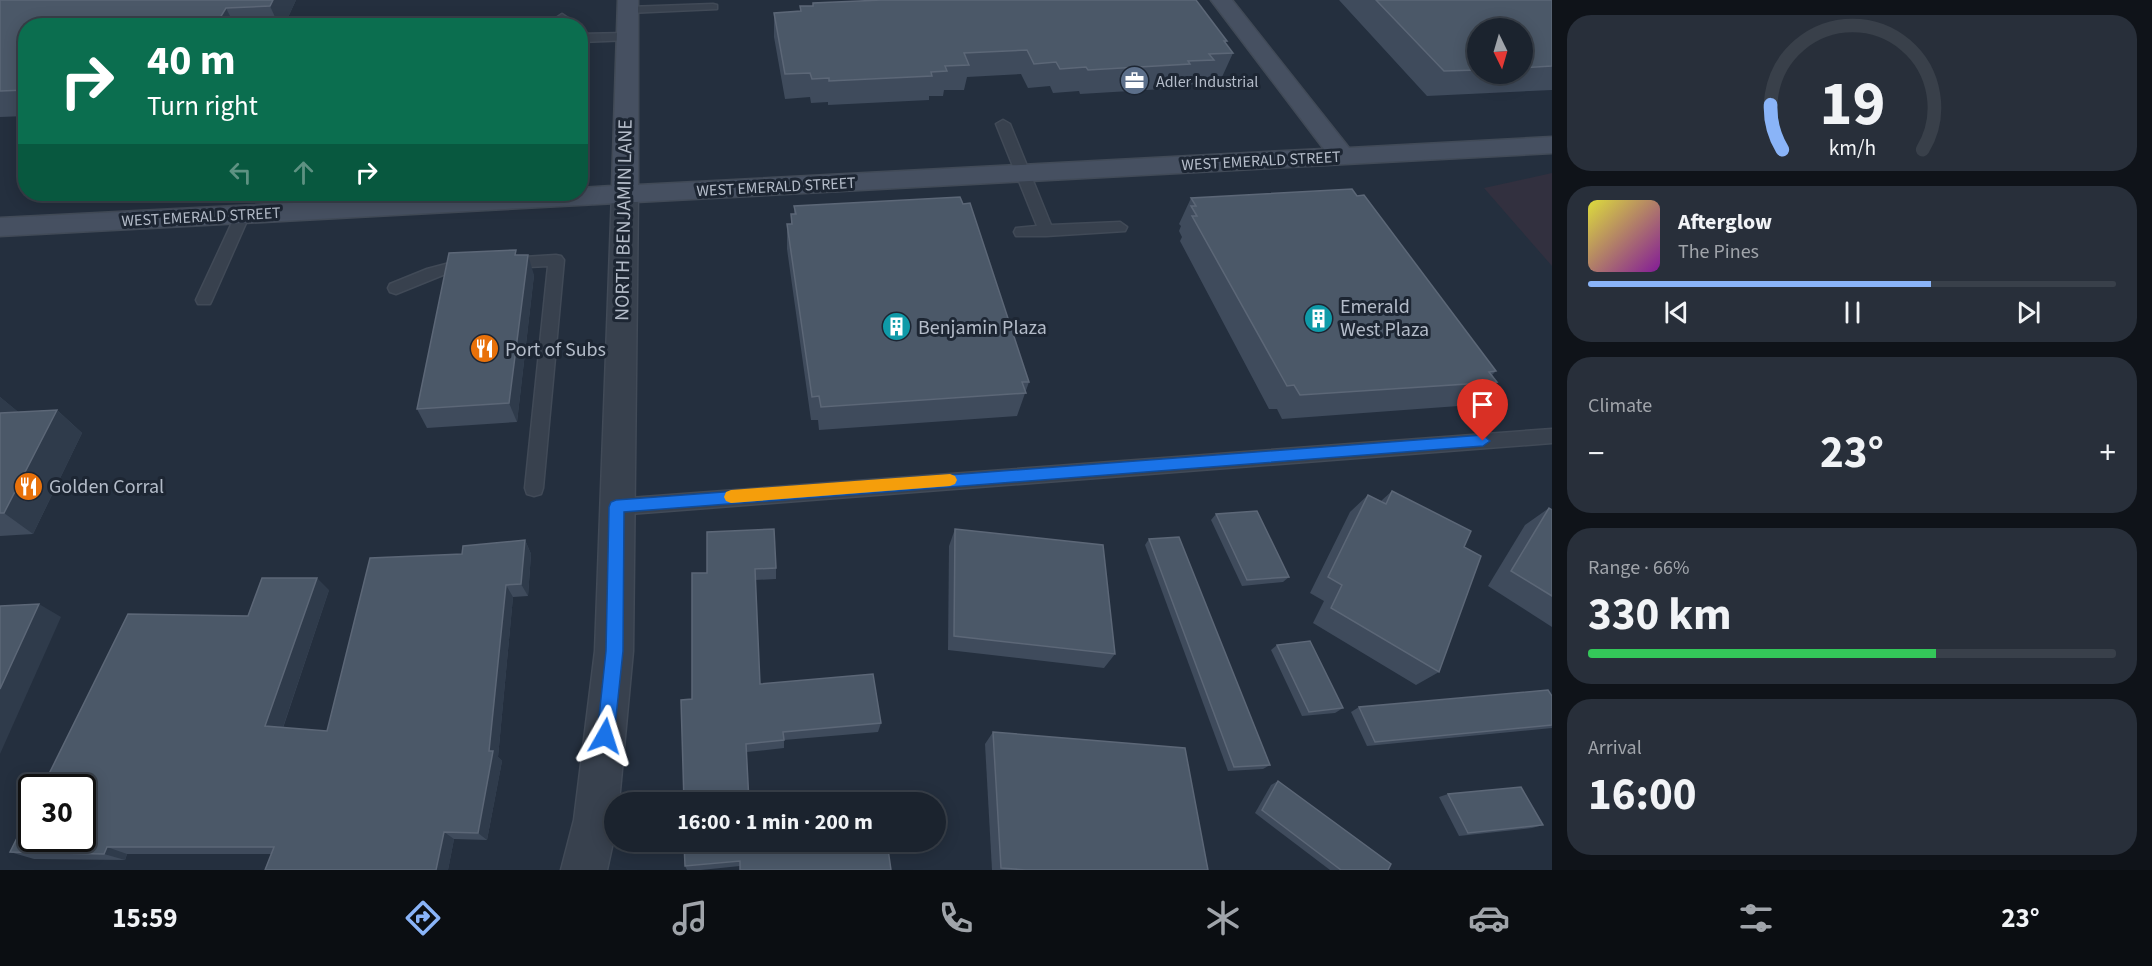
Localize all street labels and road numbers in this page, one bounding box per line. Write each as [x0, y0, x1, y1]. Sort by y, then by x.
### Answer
street label: NORTH BENJAMIN LANE [608, 119, 640, 321]
street label: WEST EMERALD STREET [1181, 146, 1342, 176]
street label: WEST EMERALD STREET [696, 172, 857, 202]
street label: WEST EMERALD STREET [121, 202, 282, 232]

